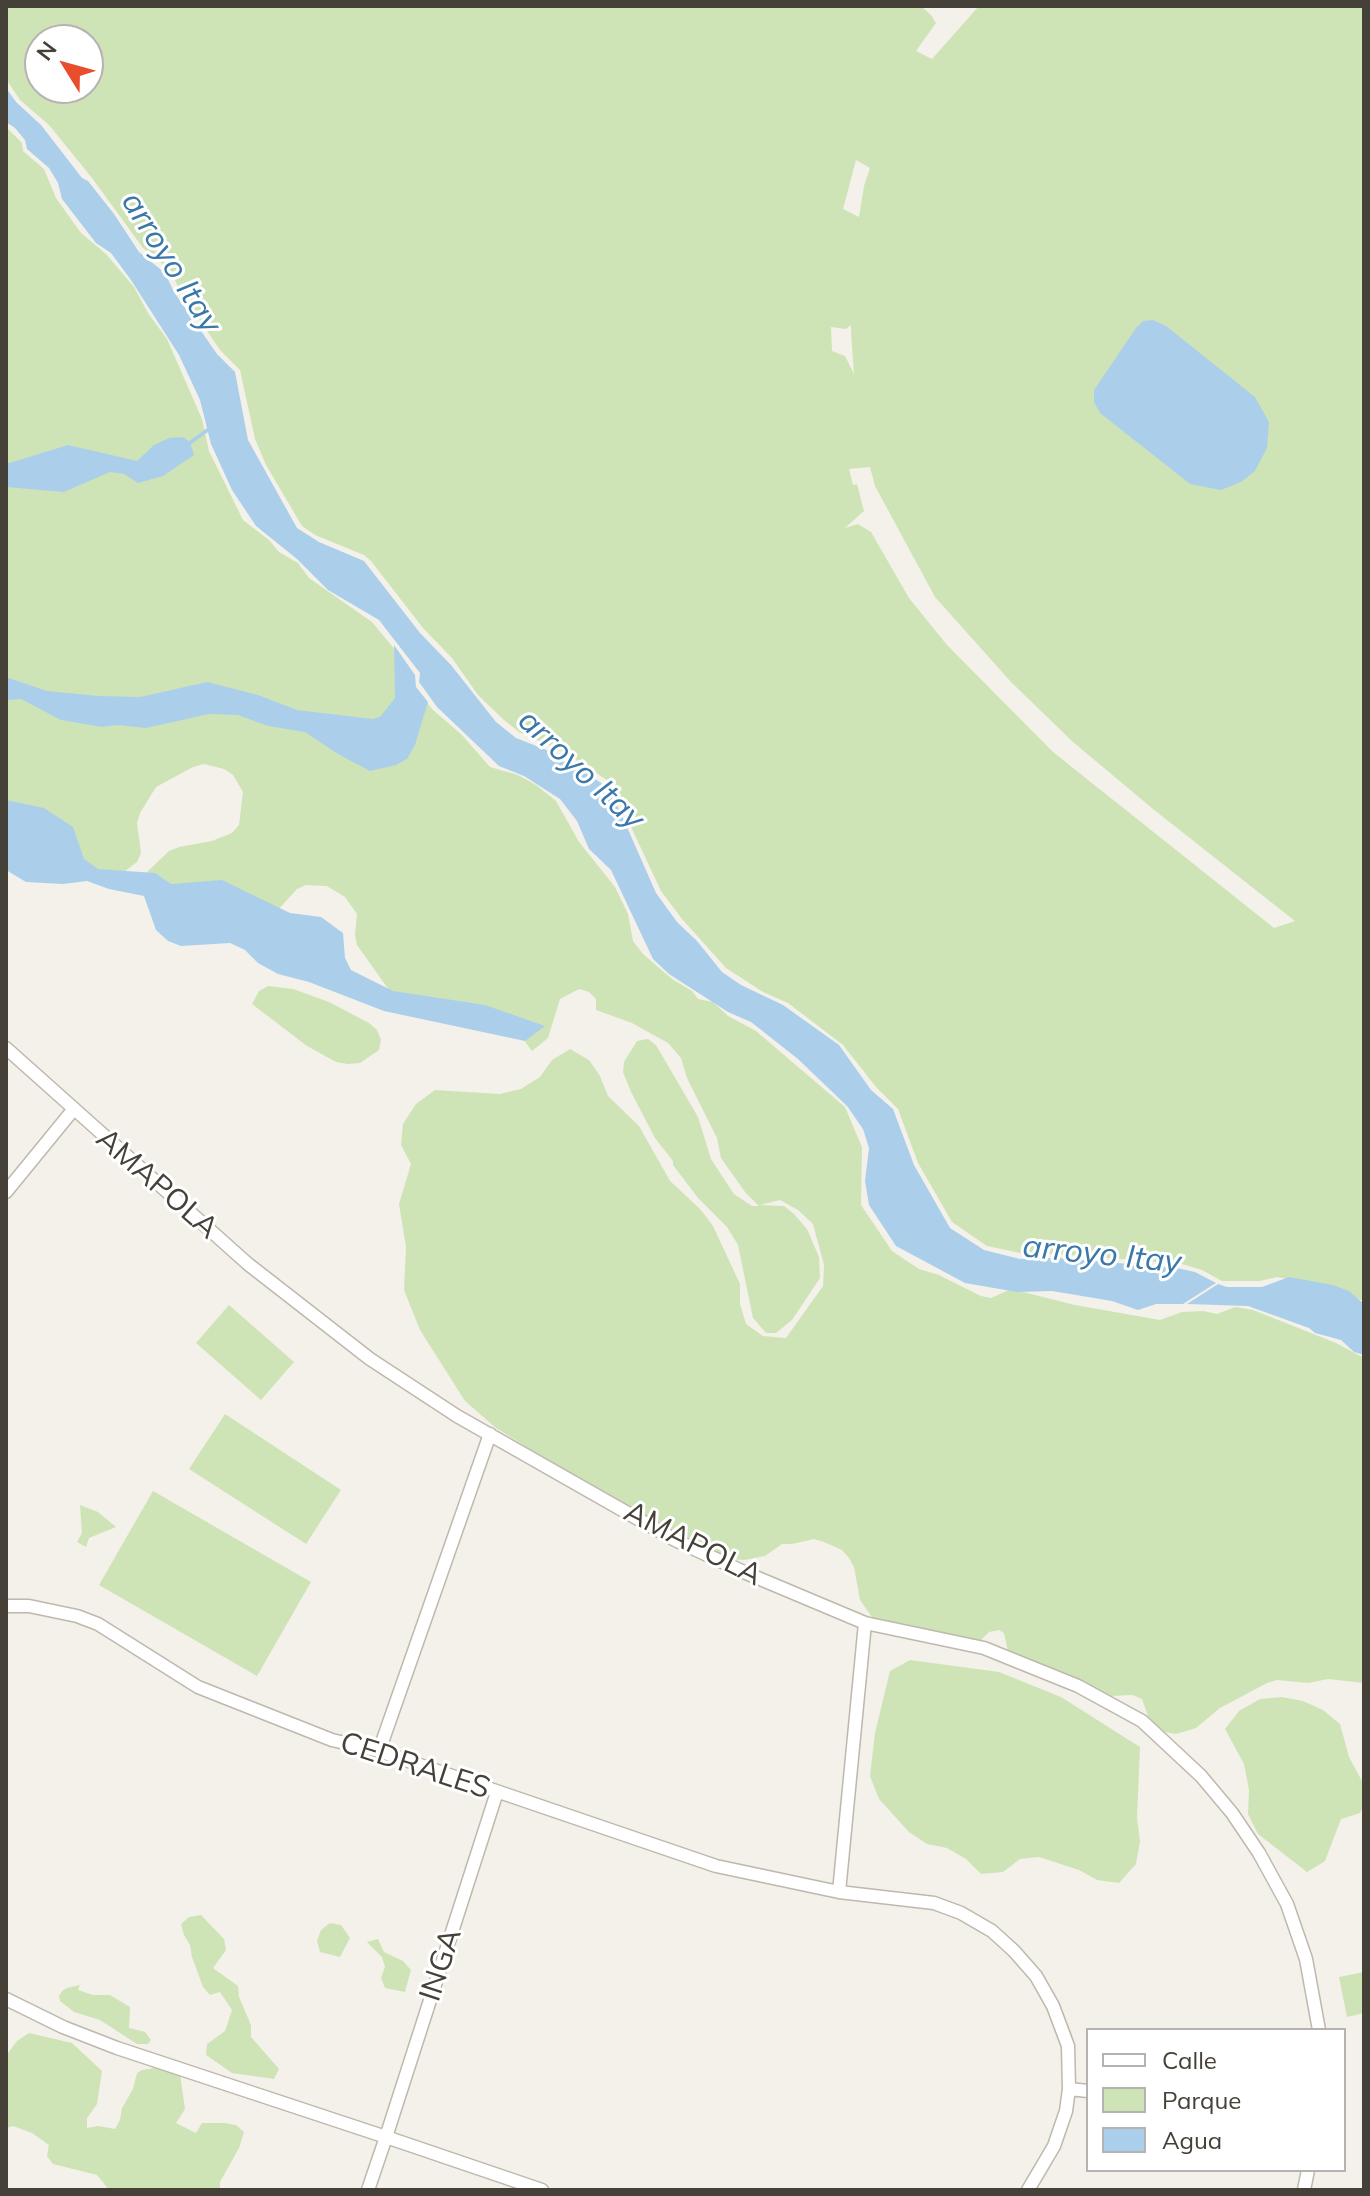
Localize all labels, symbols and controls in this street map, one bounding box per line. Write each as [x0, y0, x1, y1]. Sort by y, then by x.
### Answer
north arrow [24, 24, 104, 104]
text: N [30, 36, 63, 66]
water label: arroyo Itay [113, 185, 229, 341]
water label: arroyo Itay [510, 702, 652, 838]
street label: AMAPOLA [89, 1121, 225, 1247]
water label: arroyo Itay [1021, 1228, 1183, 1282]
street label: AMAPOLA [618, 1494, 768, 1594]
street label: CEDRALES [336, 1725, 494, 1807]
street label: INGA [412, 1924, 470, 2006]
legend [1086, 2028, 1346, 2172]
text: Calle [1162, 2045, 1217, 2075]
text: Parque [1162, 2085, 1241, 2115]
text: Agua [1162, 2125, 1222, 2155]

